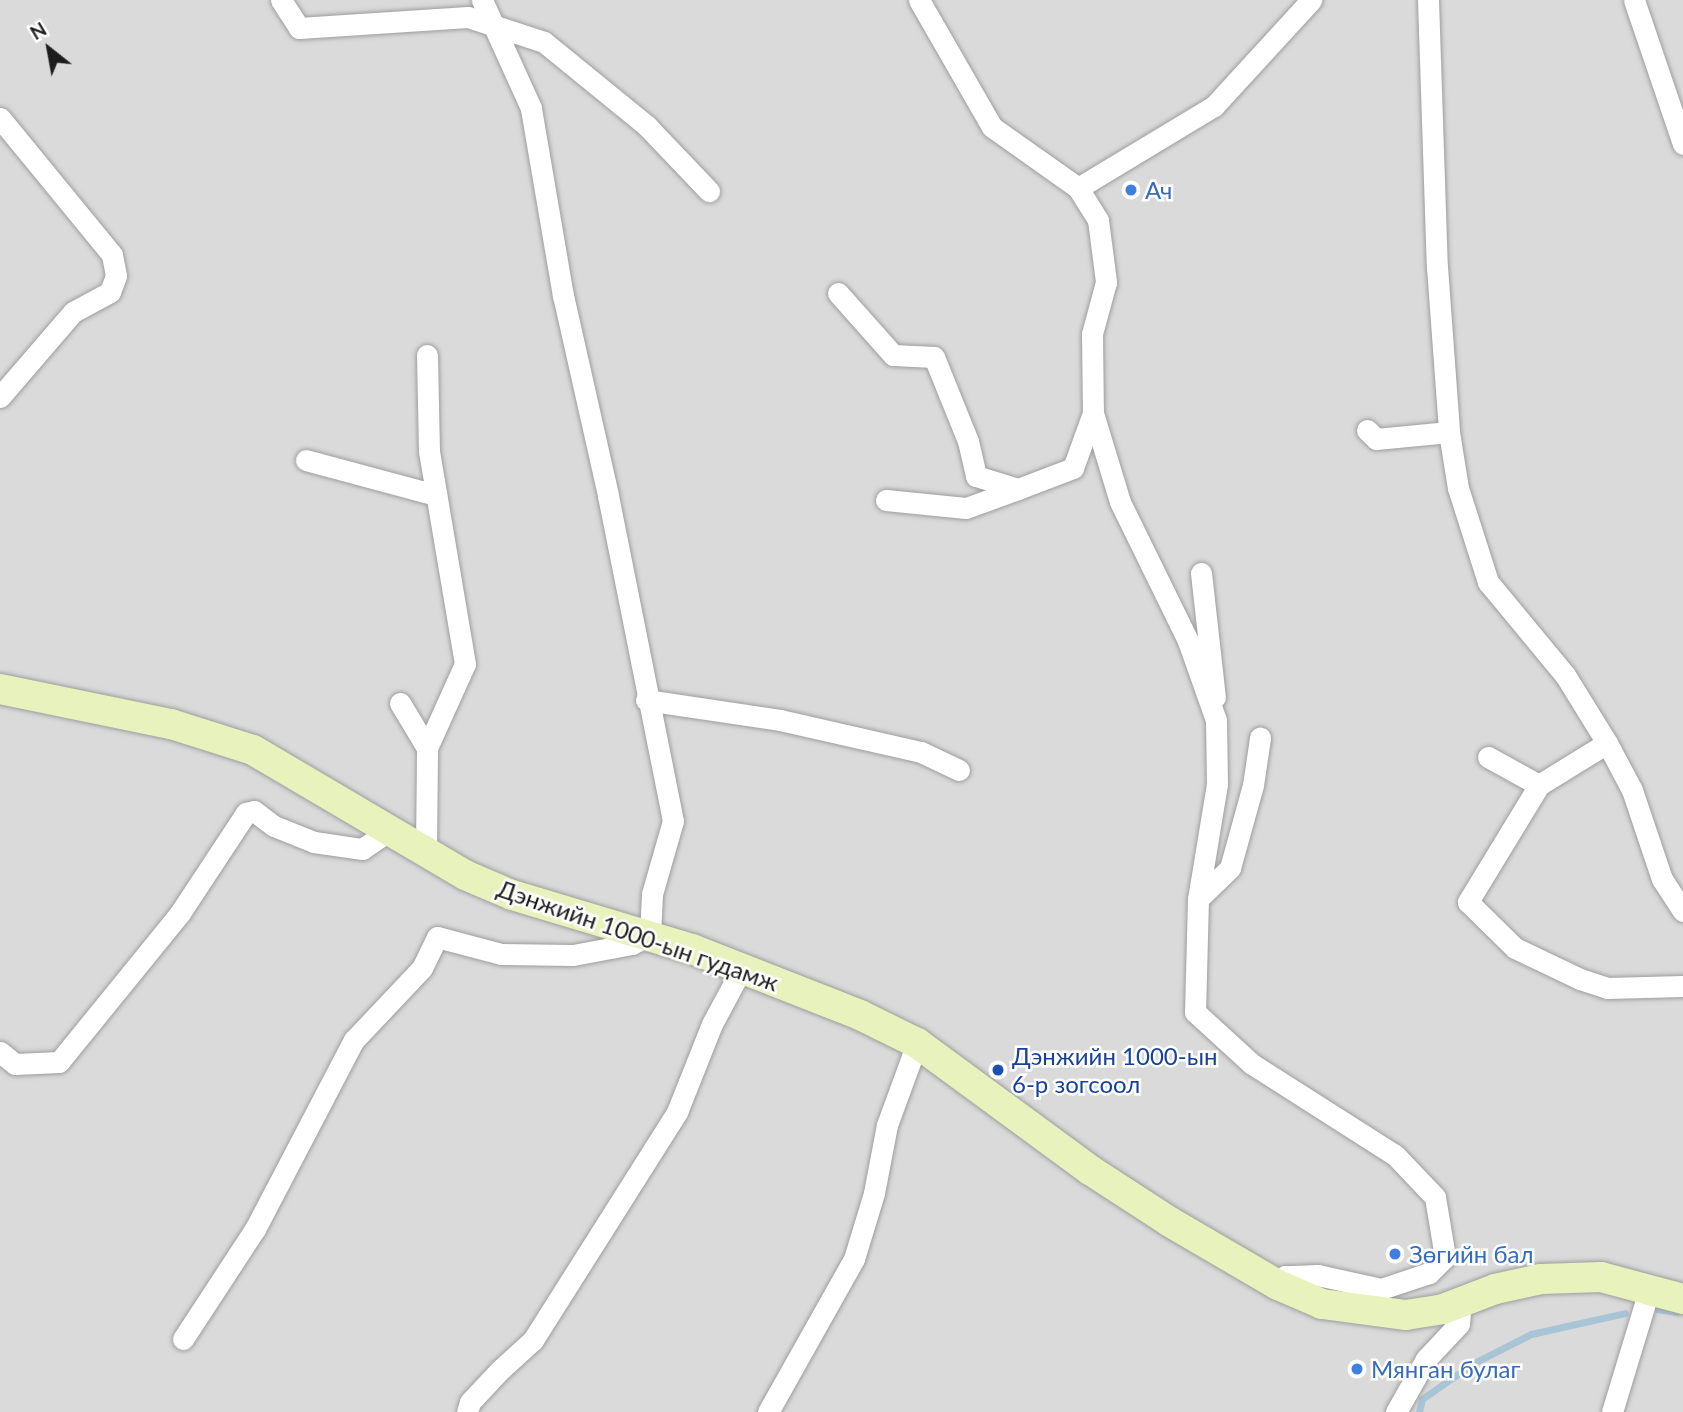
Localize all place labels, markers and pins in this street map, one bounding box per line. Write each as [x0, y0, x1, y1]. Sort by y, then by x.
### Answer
place label: Ач [1145, 176, 1172, 204]
marker: Ач [1123, 182, 1139, 198]
place label: Дэнжийн 1000-ын 6-р зогсоол [1012, 1042, 1217, 1098]
marker: Дэнжийн 1000-ын 6-р зогсоол [990, 1062, 1006, 1078]
place label: Зөгийн бал [1409, 1240, 1533, 1268]
marker: Зөгийн бал [1387, 1246, 1403, 1262]
place label: Мянган булаг [1371, 1355, 1520, 1383]
marker: Мянган булаг [1349, 1361, 1365, 1377]

